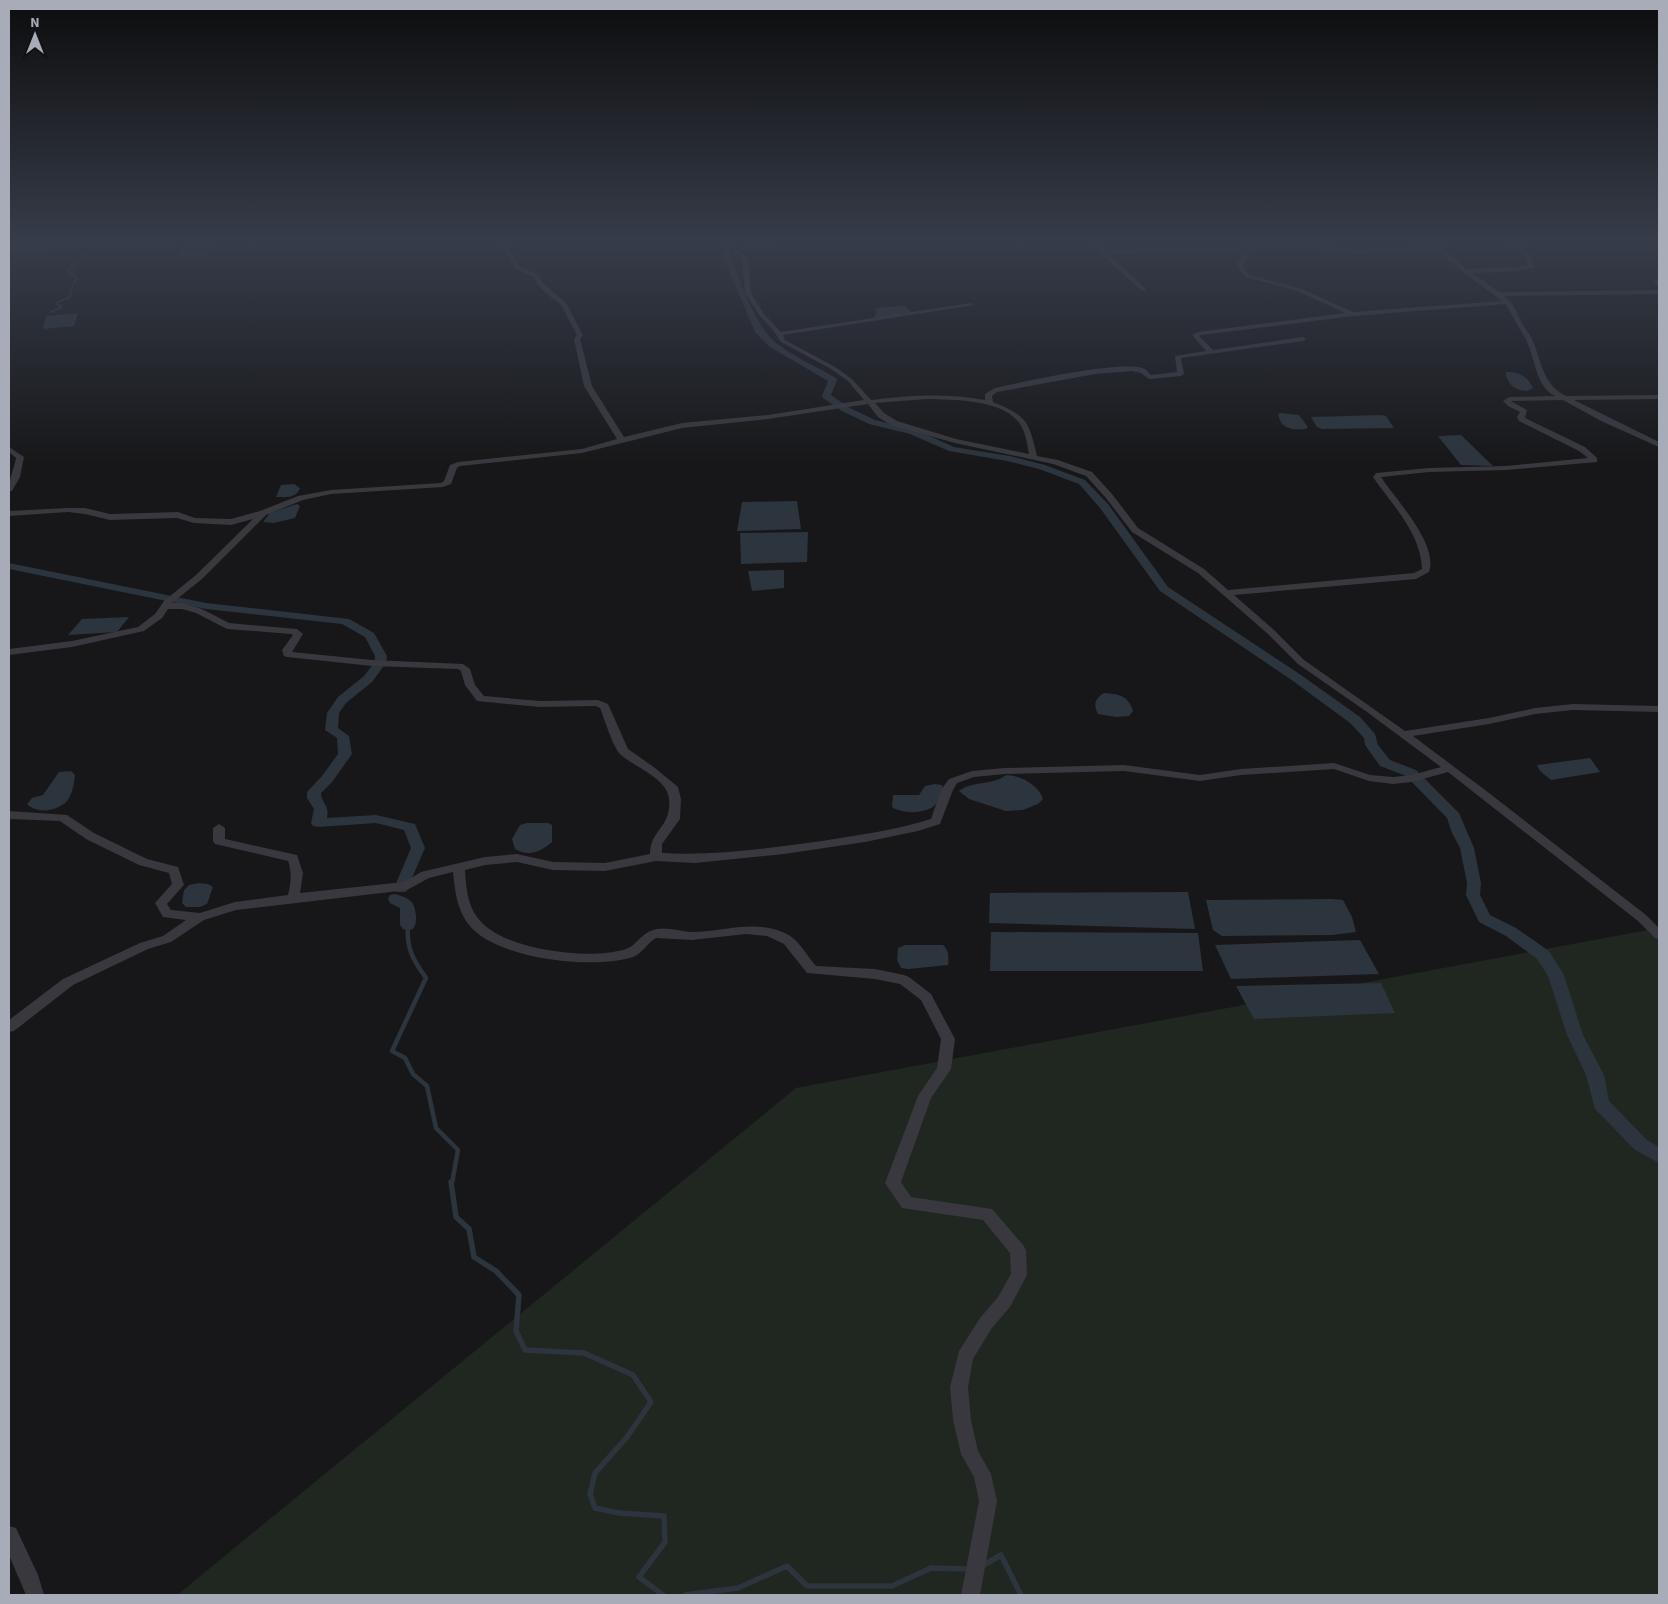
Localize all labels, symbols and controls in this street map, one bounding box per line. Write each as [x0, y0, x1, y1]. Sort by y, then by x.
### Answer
north arrow [10, 10, 60, 60]
text: N [30, 13, 40, 33]

